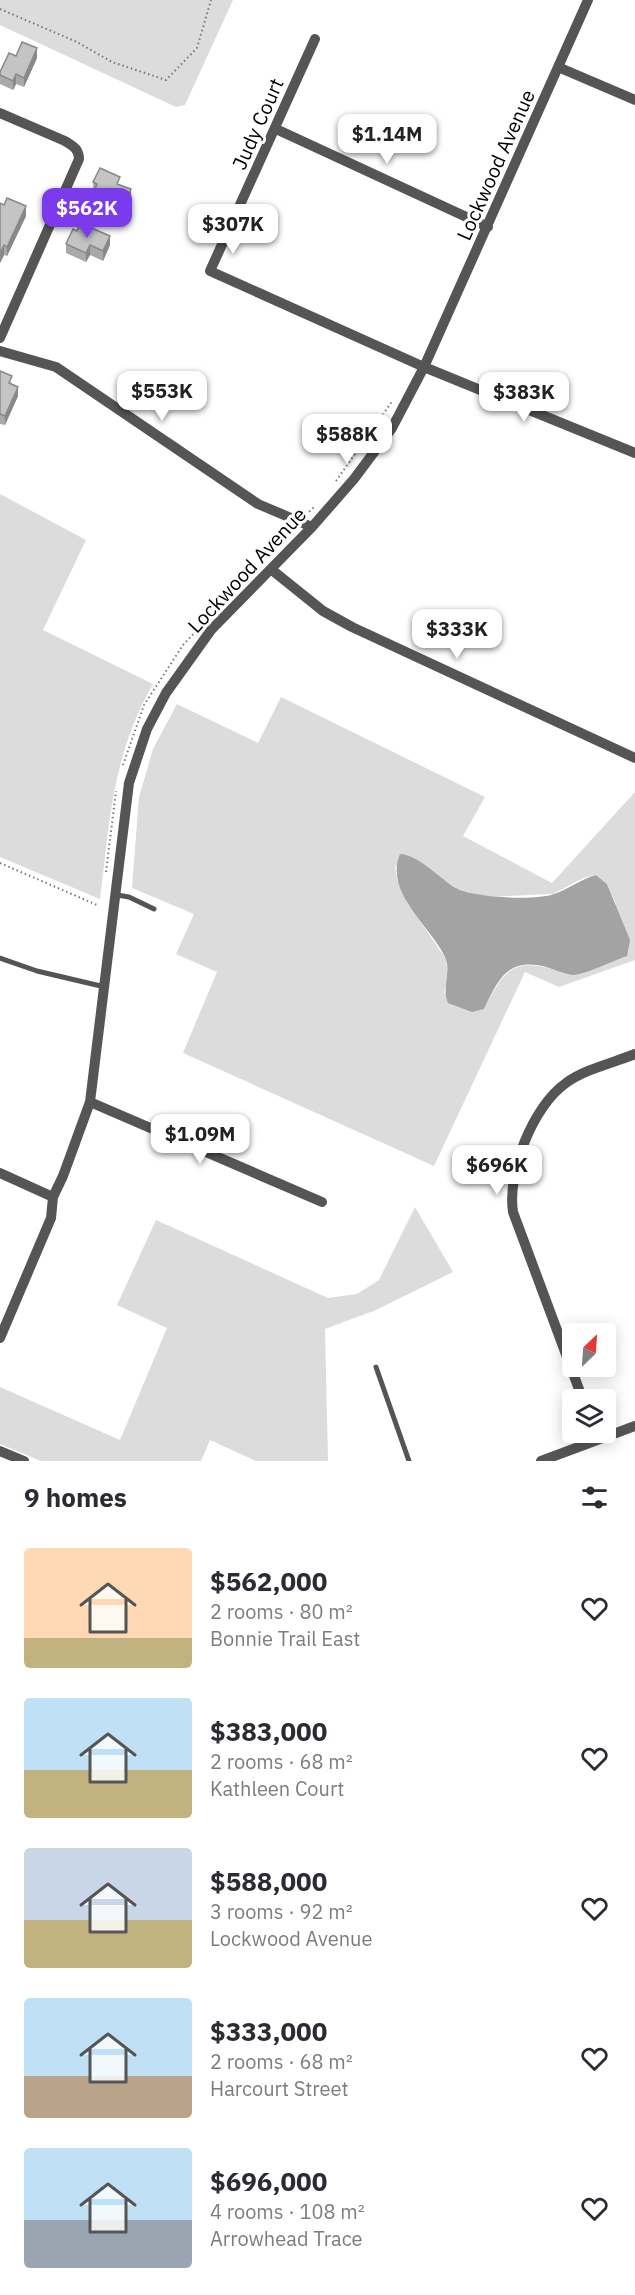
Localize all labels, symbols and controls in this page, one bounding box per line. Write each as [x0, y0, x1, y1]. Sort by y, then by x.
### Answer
street label: Judy Court [225, 74, 290, 174]
street label: Lockwood Avenue [450, 85, 541, 244]
pin: $1.14M [338, 114, 436, 165]
text: $1.14M [352, 120, 422, 147]
pin: $562K [45, 188, 129, 239]
text: $562K [56, 194, 118, 221]
pin: $307K [191, 204, 275, 255]
text: $307K [202, 210, 264, 237]
pin: $553K [120, 371, 204, 422]
pin: $383K [482, 372, 566, 423]
text: $553K [131, 377, 193, 404]
text: $383K [493, 378, 555, 405]
pin: $588K [305, 414, 389, 465]
text: $588K [316, 420, 378, 447]
street label: Lockwood Avenue [181, 501, 312, 638]
pin: $333K [415, 609, 499, 660]
text: $333K [426, 615, 488, 642]
pin: $1.09M [151, 1114, 249, 1165]
text: $1.09M [165, 1120, 235, 1147]
pin: $696K [455, 1145, 539, 1196]
text: $696K [466, 1151, 528, 1178]
north arrow [562, 1323, 616, 1377]
map controls [562, 1323, 616, 1443]
button: layers [562, 1389, 616, 1443]
text: 9 homes [24, 1480, 127, 1514]
icon: filters [578, 1481, 611, 1514]
text: $562,000 [210, 1564, 327, 1598]
icon: home [72, 1572, 144, 1644]
icon: heart [578, 1592, 611, 1625]
text: 2 rooms · 80 m² [210, 1598, 353, 1625]
text: Bonnie Trail East [210, 1625, 360, 1652]
text: $383,000 [210, 1714, 327, 1748]
icon: home [72, 1722, 144, 1794]
icon: heart [578, 1742, 611, 1775]
text: 2 rooms · 68 m² [210, 1748, 353, 1775]
text: Kathleen Court [210, 1775, 344, 1802]
text: $588,000 [210, 1864, 327, 1898]
icon: home [72, 1872, 144, 1944]
icon: heart [578, 1892, 611, 1925]
text: 3 rooms · 92 m² [210, 1898, 353, 1925]
text: Lockwood Avenue [210, 1925, 372, 1952]
text: $333,000 [210, 2014, 327, 2048]
icon: home [72, 2022, 144, 2094]
icon: heart [578, 2042, 611, 2075]
text: 2 rooms · 68 m² [210, 2048, 353, 2075]
text: Harcourt Street [210, 2075, 349, 2102]
text: $696,000 [210, 2164, 327, 2198]
icon: home [72, 2172, 144, 2244]
icon: heart [578, 2192, 611, 2225]
text: 4 rooms · 108 m² [210, 2198, 365, 2225]
text: Arrowhead Trace [210, 2225, 363, 2252]

